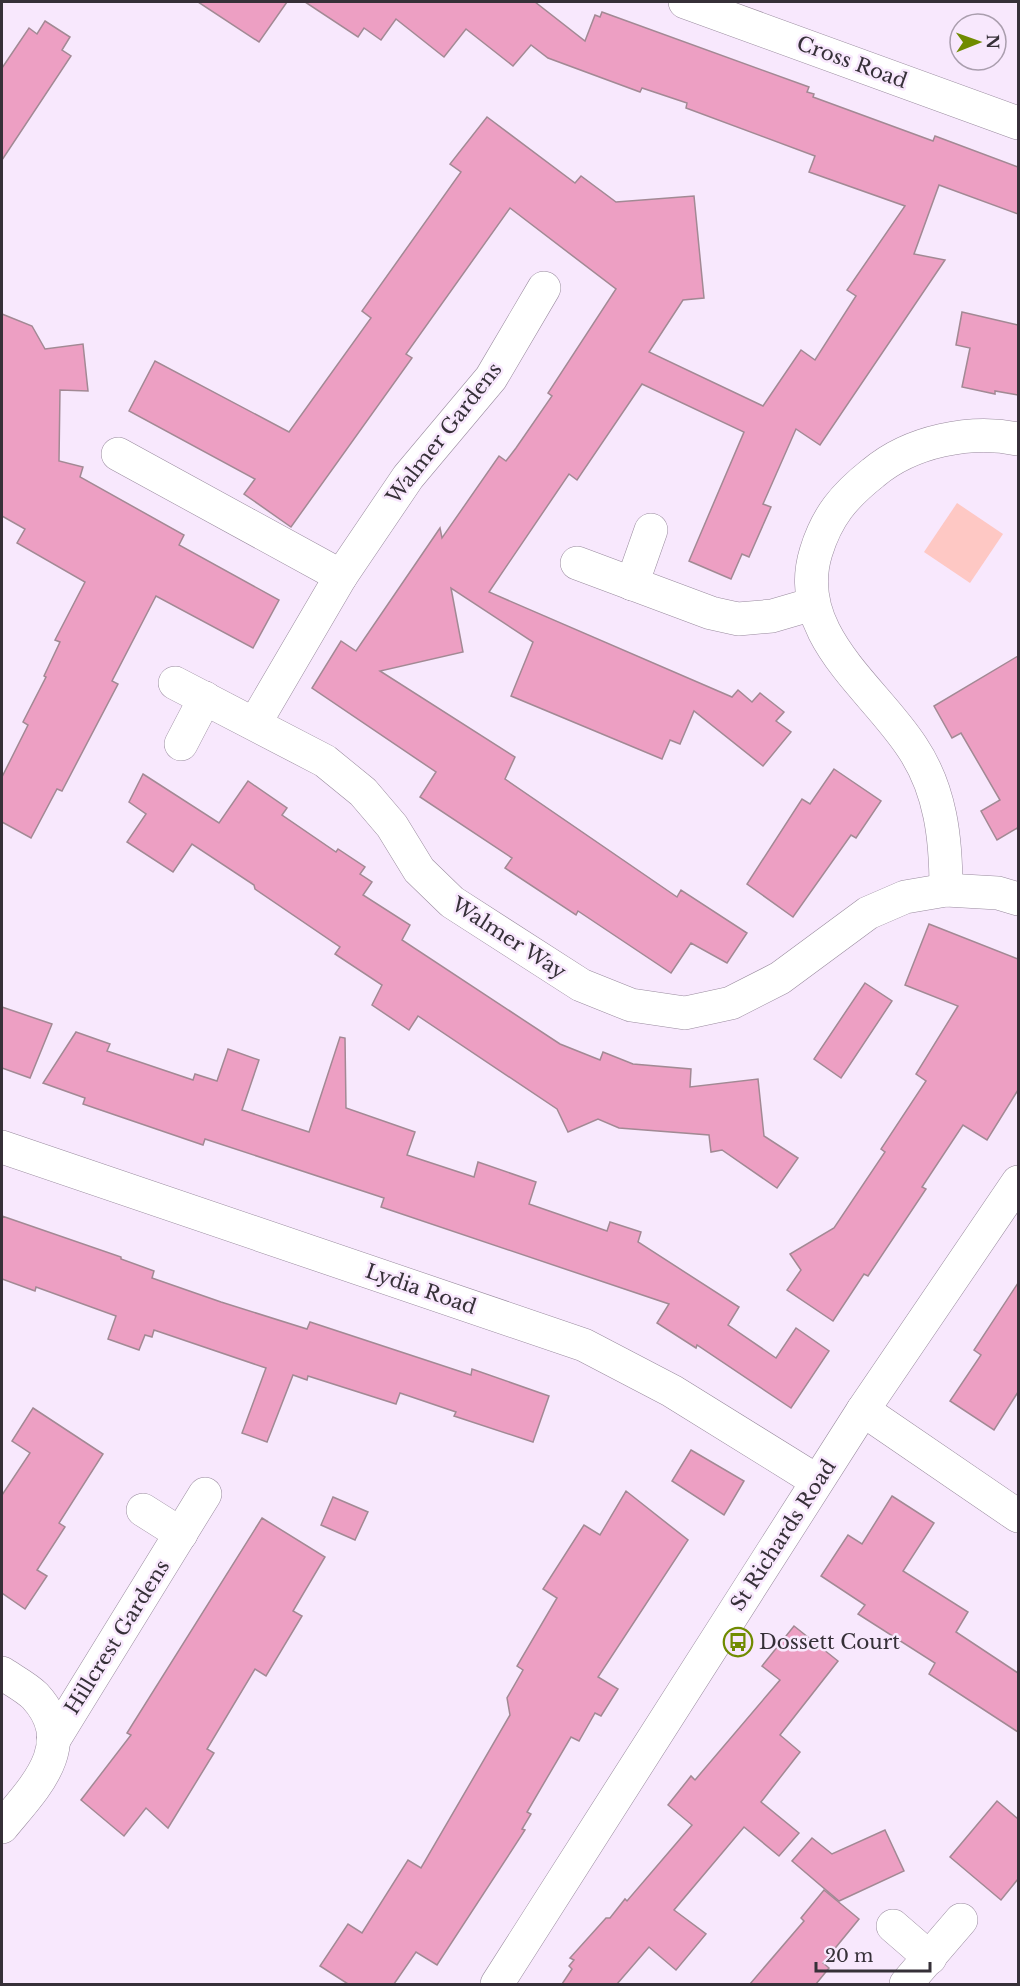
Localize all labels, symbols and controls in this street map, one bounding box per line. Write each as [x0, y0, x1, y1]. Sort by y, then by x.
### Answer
north arrow [948, 12, 1008, 72]
street label: Cross Road [794, 31, 910, 93]
text: N [983, 34, 1003, 49]
street label: Walmer Gardens [381, 358, 507, 509]
street label: Walmer Way [447, 892, 571, 984]
street label: Lydia Road [362, 1259, 480, 1319]
street label: St Richards Road [725, 1455, 841, 1615]
street label: Hillcrest Gardens [60, 1555, 174, 1719]
bus stop icon: Dossett Court [722, 1626, 754, 1658]
place label: Dossett Court [759, 1630, 900, 1654]
scale bar [816, 1935, 930, 1973]
text: 20 m [825, 1945, 873, 1967]

